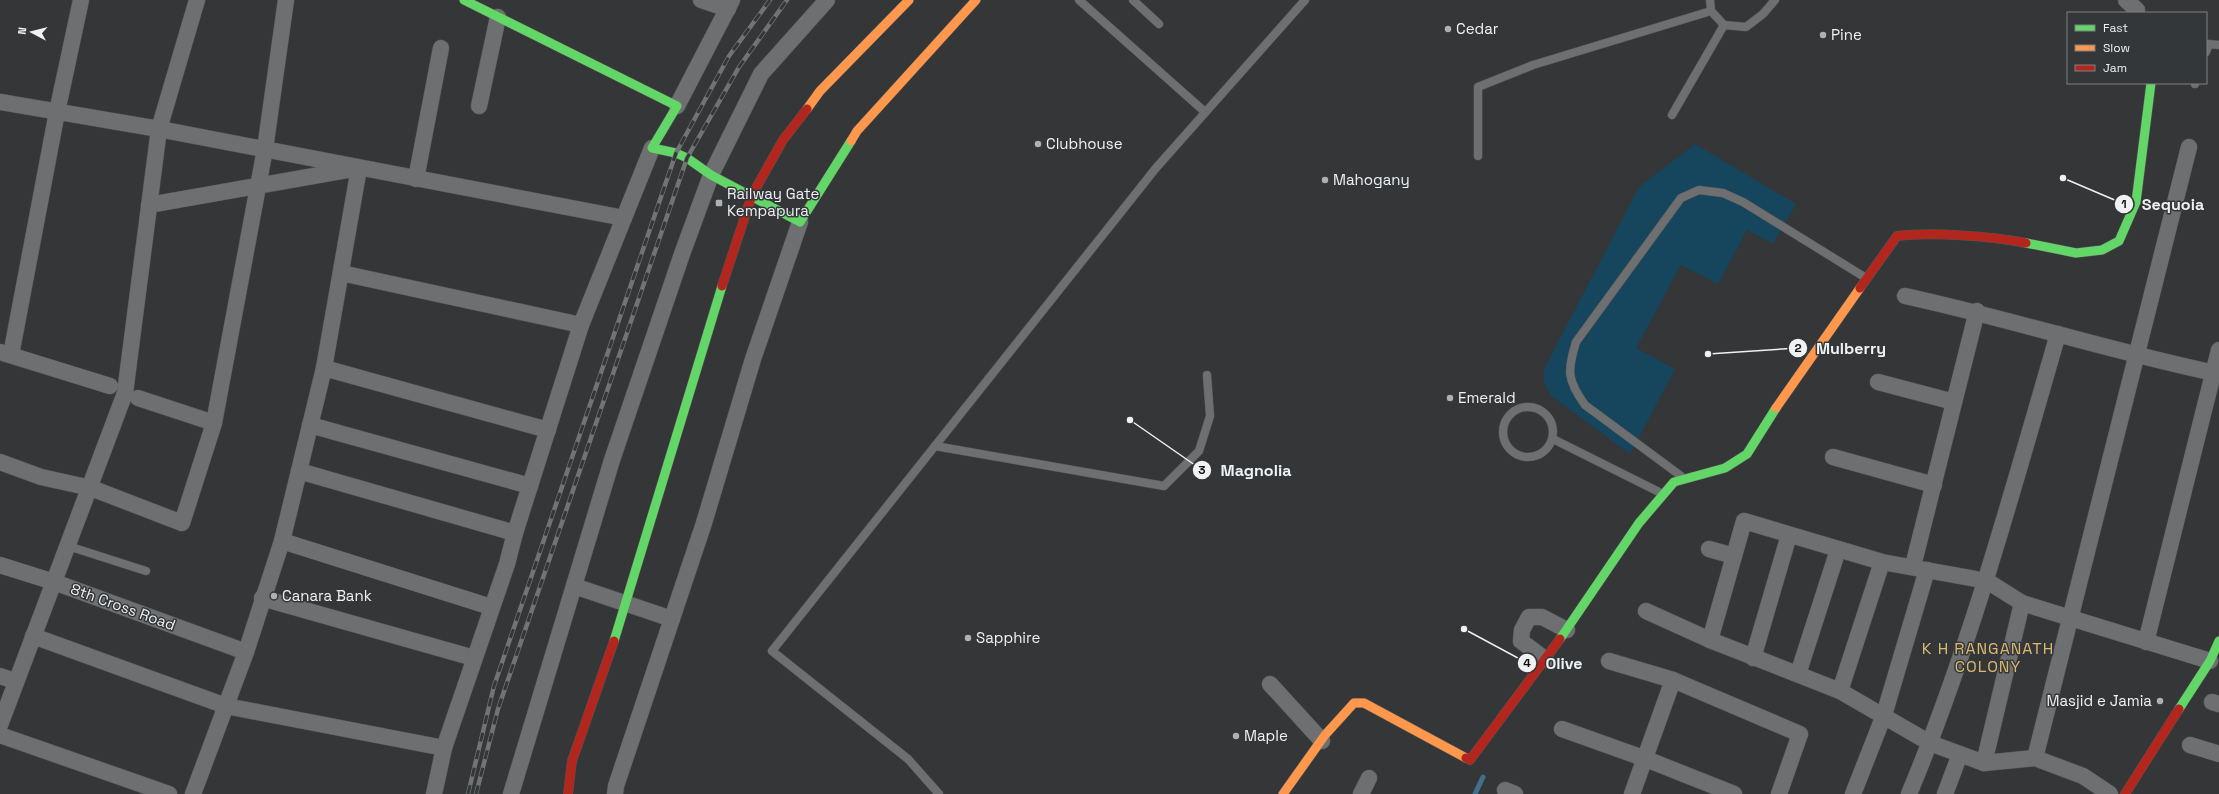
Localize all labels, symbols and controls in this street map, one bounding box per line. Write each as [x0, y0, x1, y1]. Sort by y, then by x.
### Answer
north arrow [12, 12, 52, 52]
legend [2067, 12, 2207, 84]
place label: Cedar [1456, 19, 1499, 38]
text: Fast [2103, 20, 2128, 36]
marker: Cedar [1443, 24, 1453, 34]
place label: Pine [1831, 25, 1862, 44]
text: N [15, 26, 29, 35]
marker: Pine [1818, 30, 1828, 40]
text: Slow [2103, 40, 2130, 56]
text: Jam [2103, 60, 2127, 76]
place label: Clubhouse [1046, 134, 1123, 153]
marker: Clubhouse [1033, 139, 1043, 149]
place label: Mahogany [1333, 170, 1410, 189]
marker: Mahogany [1320, 175, 1330, 185]
place label: Railway Gate Kempapura [727, 184, 819, 220]
callout: Sequoia [2114, 190, 2212, 218]
text: Sequoia [2142, 194, 2204, 215]
text: 1 [2121, 196, 2127, 212]
marker: Railway Gate Kempapura [714, 198, 724, 208]
callout: Mulberry [1788, 334, 1894, 362]
text: Mulberry [1816, 338, 1886, 359]
text: 2 [1794, 340, 1802, 356]
place label: Emerald [1458, 388, 1516, 407]
marker: Emerald [1445, 393, 1455, 403]
callout: Magnolia [1192, 456, 1299, 484]
text: Magnolia [1221, 460, 1291, 481]
text: 3 [1198, 462, 1206, 478]
street label: 8th Cross Road [68, 579, 178, 634]
place label: Canara Bank [282, 586, 372, 605]
marker: Canara Bank [269, 591, 279, 601]
place label: Sapphire [976, 628, 1040, 647]
marker: Sapphire [963, 633, 973, 643]
district label: K H RANGANATH COLONY [1922, 638, 2054, 677]
callout: Olive [1517, 649, 1590, 677]
text: Olive [1545, 653, 1583, 674]
text: 4 [1523, 655, 1531, 671]
place label: Masjid e Jamia [2047, 691, 2152, 710]
marker: Masjid e Jamia [2155, 696, 2165, 706]
place label: Maple [1244, 726, 1288, 745]
marker: Maple [1231, 731, 1241, 741]

